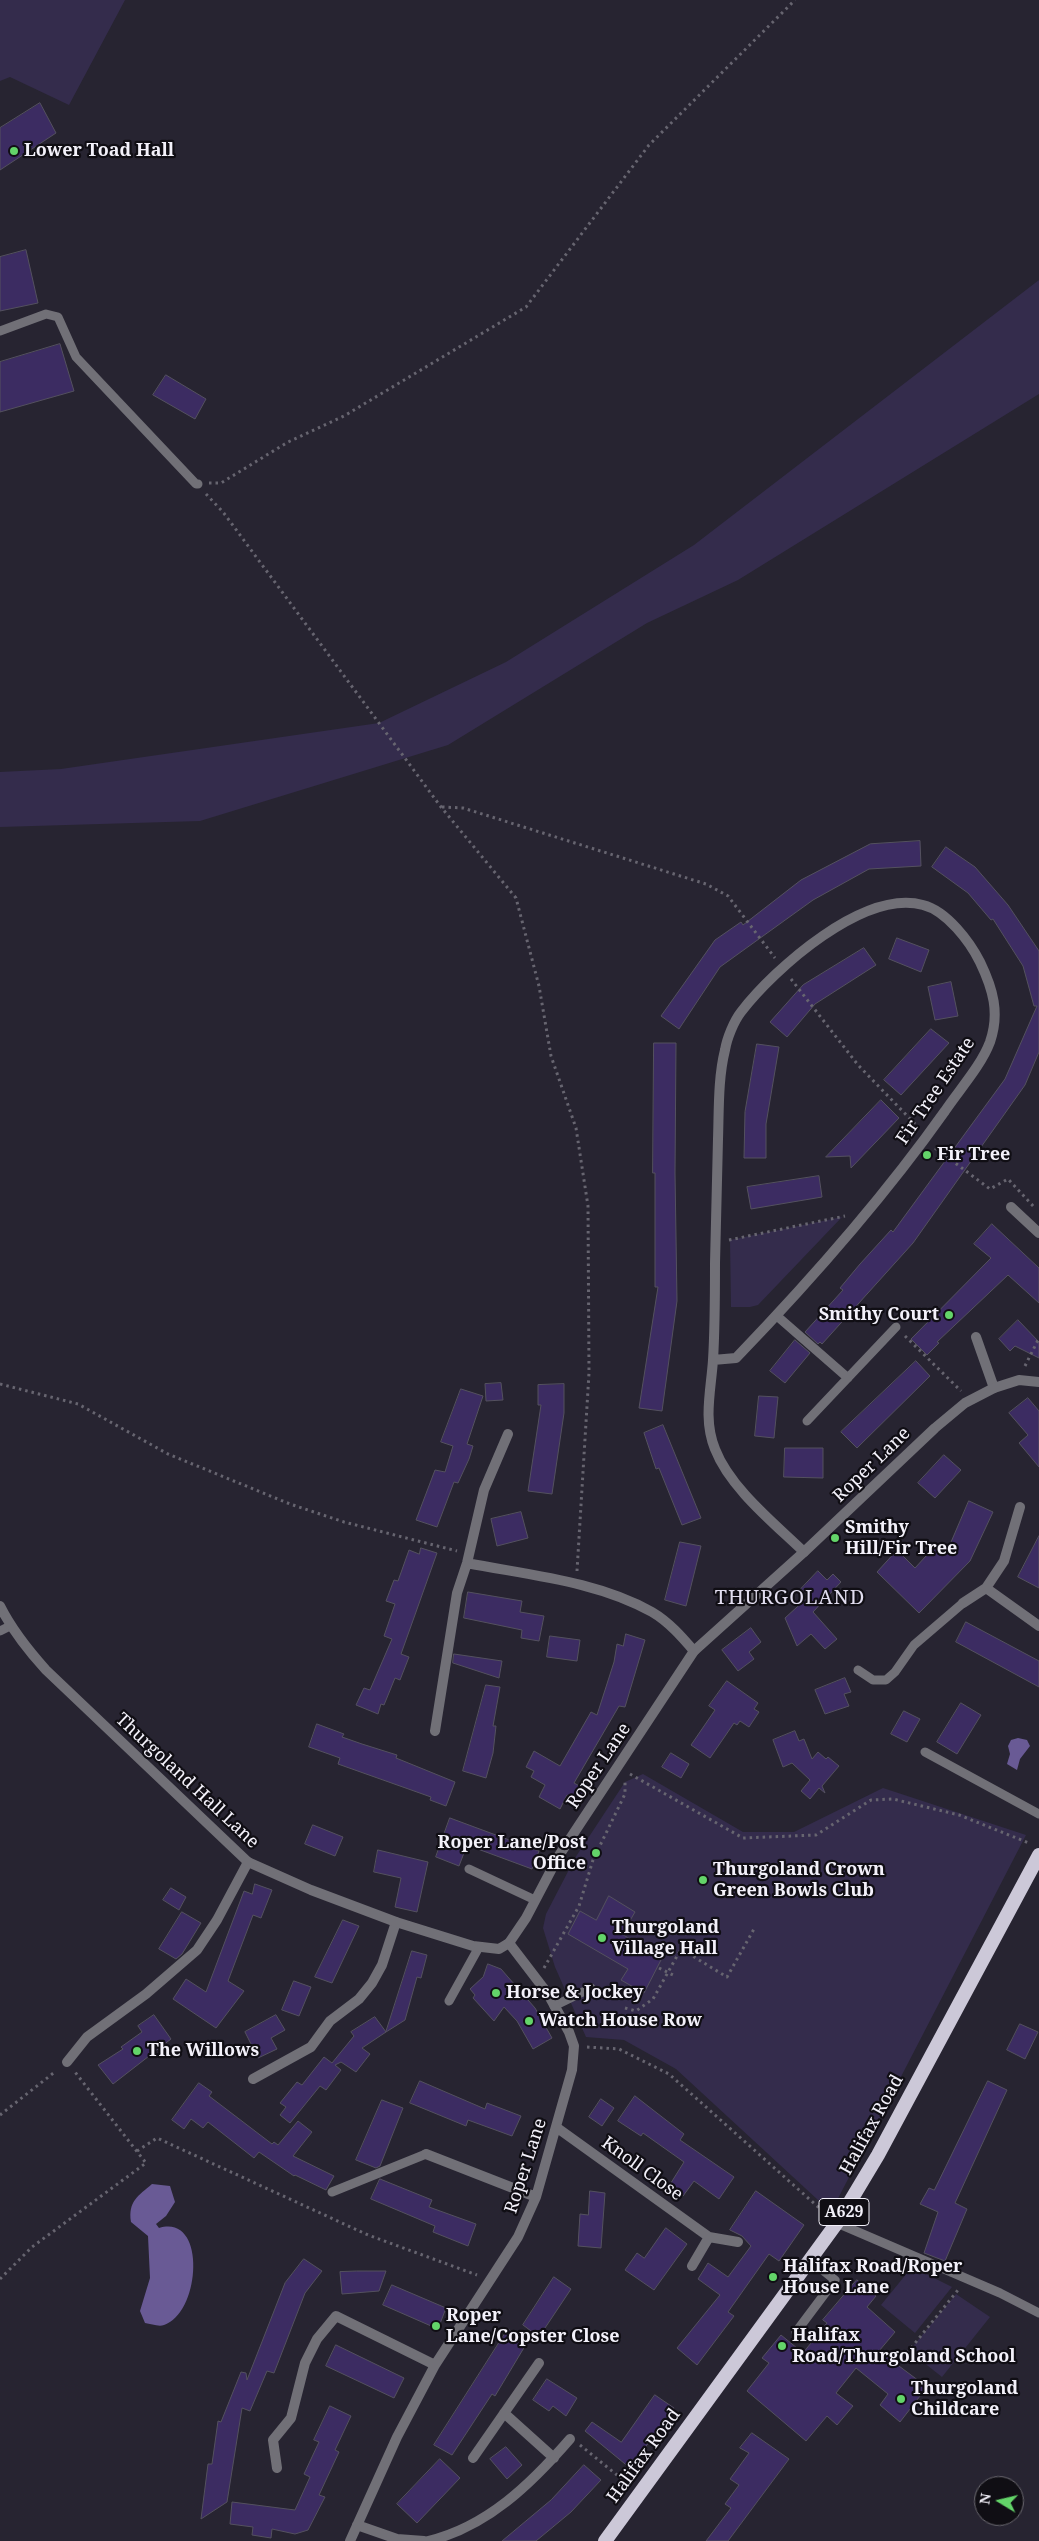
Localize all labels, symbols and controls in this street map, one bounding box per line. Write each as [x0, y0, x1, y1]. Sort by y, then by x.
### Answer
place label: Lower Toad Hall [24, 140, 174, 162]
marker: Lower Toad Hall [8, 145, 20, 157]
street label: Fir Tree Estate [892, 1033, 980, 1149]
place label: Fir Tree [937, 1144, 1010, 1166]
marker: Fir Tree [921, 1149, 933, 1161]
place label: Smithy Court [819, 1304, 939, 1326]
marker: Smithy Court [943, 1309, 955, 1321]
street label: Roper Lane [829, 1423, 915, 1507]
place label: Smithy Hill/Fir Tree [845, 1517, 957, 1560]
marker: Smithy Hill/Fir Tree [829, 1532, 841, 1544]
district label: THURGOLAND [713, 1586, 867, 1610]
street label: Thurgoland Hall Lane [111, 1709, 263, 1853]
street label: Roper Lane [562, 1719, 636, 1813]
place label: Roper Lane/Post Office [438, 1832, 586, 1875]
marker: Roper Lane/Post Office [590, 1847, 602, 1859]
place label: Thurgoland Crown Green Bowls Club [713, 1859, 885, 1902]
marker: Thurgoland Crown Green Bowls Club [697, 1874, 709, 1886]
place label: Thurgoland Village Hall [612, 1917, 719, 1960]
marker: Thurgoland Village Hall [596, 1932, 608, 1944]
place label: Horse & Jockey [506, 1982, 643, 2004]
marker: Horse & Jockey [490, 1987, 502, 1999]
place label: Watch House Row [539, 2010, 702, 2032]
marker: Watch House Row [523, 2015, 535, 2027]
place label: The Willows [147, 2040, 259, 2062]
marker: The Willows [131, 2045, 143, 2057]
street label: Halifax Road [836, 2071, 908, 2179]
street label: Roper Lane [500, 2116, 552, 2216]
street label: Knoll Close [597, 2132, 687, 2206]
road number: A629 [819, 2198, 869, 2226]
place label: Halifax Road/Roper House Lane [783, 2256, 962, 2298]
marker: Halifax Road/Roper House Lane [767, 2271, 779, 2283]
place label: Roper Lane/Copster Close [446, 2305, 619, 2348]
marker: Roper Lane/Copster Close [430, 2320, 442, 2332]
place label: Halifax Road/Thurgoland School [792, 2325, 1016, 2368]
marker: Halifax Road/Thurgoland School [776, 2340, 788, 2352]
place label: Thurgoland Childcare [911, 2378, 1018, 2420]
marker: Thurgoland Childcare [895, 2393, 907, 2405]
street label: Halifax Road [603, 2405, 685, 2507]
north arrow [974, 2476, 1024, 2526]
text: N [974, 2492, 995, 2506]

